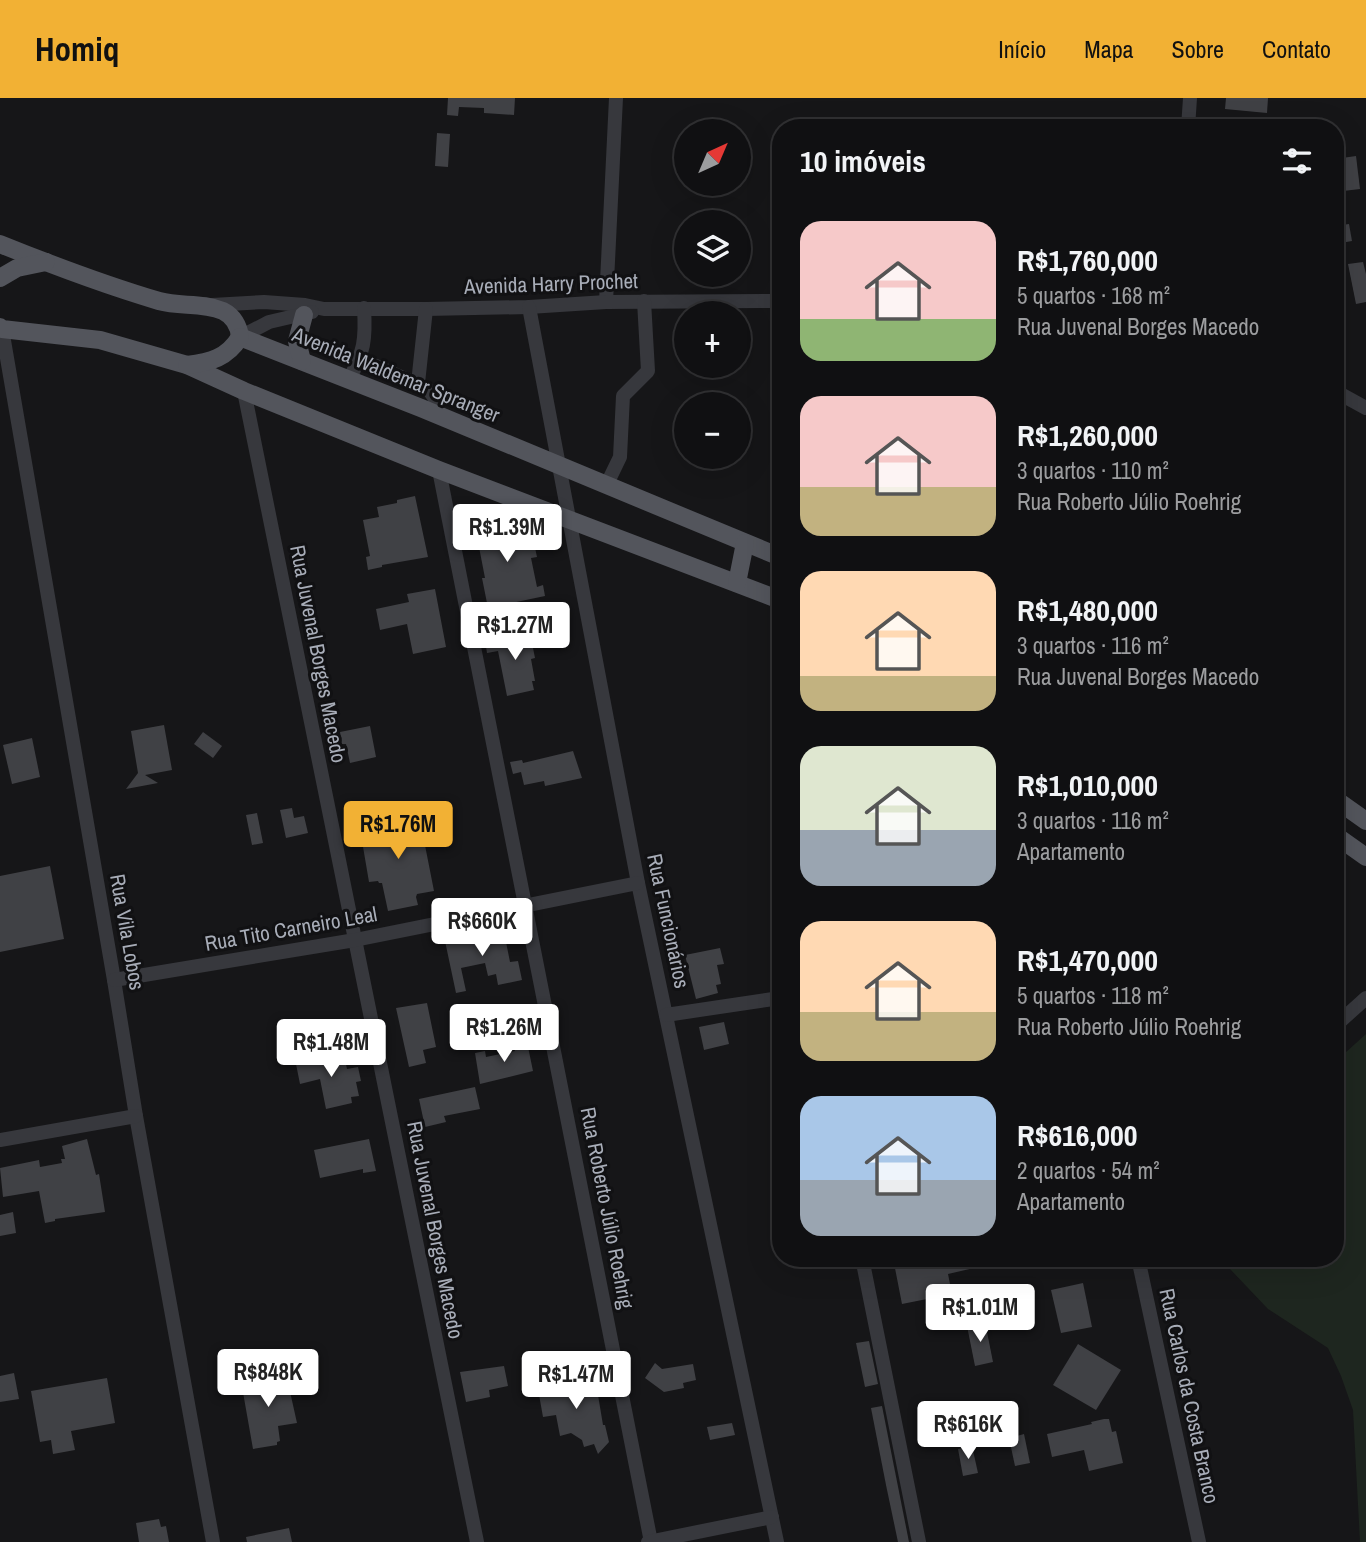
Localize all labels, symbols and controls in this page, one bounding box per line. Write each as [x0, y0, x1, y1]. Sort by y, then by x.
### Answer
text: Homiq [35, 27, 119, 71]
text: Início [998, 33, 1046, 65]
text: Mapa [1084, 33, 1134, 65]
text: Sobre [1172, 33, 1224, 65]
text: Contato [1262, 33, 1331, 65]
north arrow [674, 119, 751, 196]
map controls [674, 119, 751, 469]
text: 10 imóveis [800, 141, 926, 181]
icon: filters [1278, 142, 1316, 180]
button: layers [674, 210, 751, 287]
text: R$1,760,000 [1017, 240, 1158, 280]
icon: home [856, 249, 940, 333]
street label: Avenida Harry Prochet [463, 266, 639, 301]
text: 5 quartos · 168 m² [1017, 280, 1170, 311]
button: + [674, 301, 751, 378]
text: Rua Juvenal Borges Macedo [1017, 311, 1259, 342]
street label: Avenida Waldemar Spranger [287, 319, 504, 429]
button: − [674, 392, 751, 469]
text: R$1,260,000 [1017, 415, 1158, 455]
icon: home [856, 424, 940, 508]
text: 3 quartos · 110 m² [1017, 455, 1169, 486]
text: Rua Roberto Júlio Roehrig [1017, 486, 1241, 517]
pin: R$1.39M [442, 504, 572, 564]
text: R$1.39M [469, 511, 545, 542]
street label: Rua Juvenal Borges Macedo [283, 543, 354, 765]
text: R$1,480,000 [1017, 590, 1158, 630]
icon: home [856, 599, 940, 683]
pin: R$1.27M [450, 602, 580, 662]
text: R$1.27M [477, 609, 553, 640]
text: 3 quartos · 116 m² [1017, 630, 1169, 661]
text: Rua Juvenal Borges Macedo [1017, 661, 1259, 692]
text: R$1,010,000 [1017, 765, 1158, 805]
icon: home [856, 774, 940, 858]
pin: R$1.76M [333, 802, 463, 861]
text: 3 quartos · 116 m² [1017, 805, 1169, 836]
text: R$1.76M [360, 808, 436, 839]
text: Apartamento [1017, 836, 1125, 867]
street label: Rua Funcionários [640, 851, 697, 991]
street label: Rua Vila Lobos [103, 872, 152, 992]
pin: R$660K [425, 898, 539, 958]
street label: Rua Tito Carneiro Leal [202, 899, 379, 958]
text: R$660K [447, 905, 517, 936]
text: R$1,470,000 [1017, 940, 1158, 980]
icon: home [856, 949, 940, 1033]
text: 5 quartos · 118 m² [1017, 980, 1169, 1011]
pin: R$1.26M [439, 1004, 569, 1064]
text: R$1.26M [466, 1011, 542, 1042]
text: Rua Roberto Júlio Roehrig [1017, 1011, 1241, 1042]
pin: R$1.48M [266, 1020, 396, 1079]
text: R$1.48M [293, 1026, 369, 1057]
street label: Rua Roberto Júlio Roehrig [574, 1105, 641, 1312]
text: R$616,000 [1017, 1115, 1137, 1155]
street label: Rua Juvenal Borges Macedo [400, 1119, 471, 1341]
icon: home [856, 1124, 940, 1208]
text: 2 quartos · 54 m² [1017, 1155, 1160, 1186]
text: Apartamento [1017, 1186, 1125, 1217]
pin: R$1.01M [915, 1284, 1045, 1344]
street label: Rua Carlos da Costa Branco [1153, 1286, 1226, 1506]
text: R$1.01M [942, 1291, 1018, 1322]
pin: R$848K [211, 1350, 325, 1409]
pin: R$1.47M [511, 1352, 641, 1411]
text: R$848K [233, 1356, 303, 1387]
text: R$1.47M [538, 1358, 614, 1389]
pin: R$616K [911, 1402, 1025, 1461]
text: R$616K [933, 1408, 1003, 1439]

